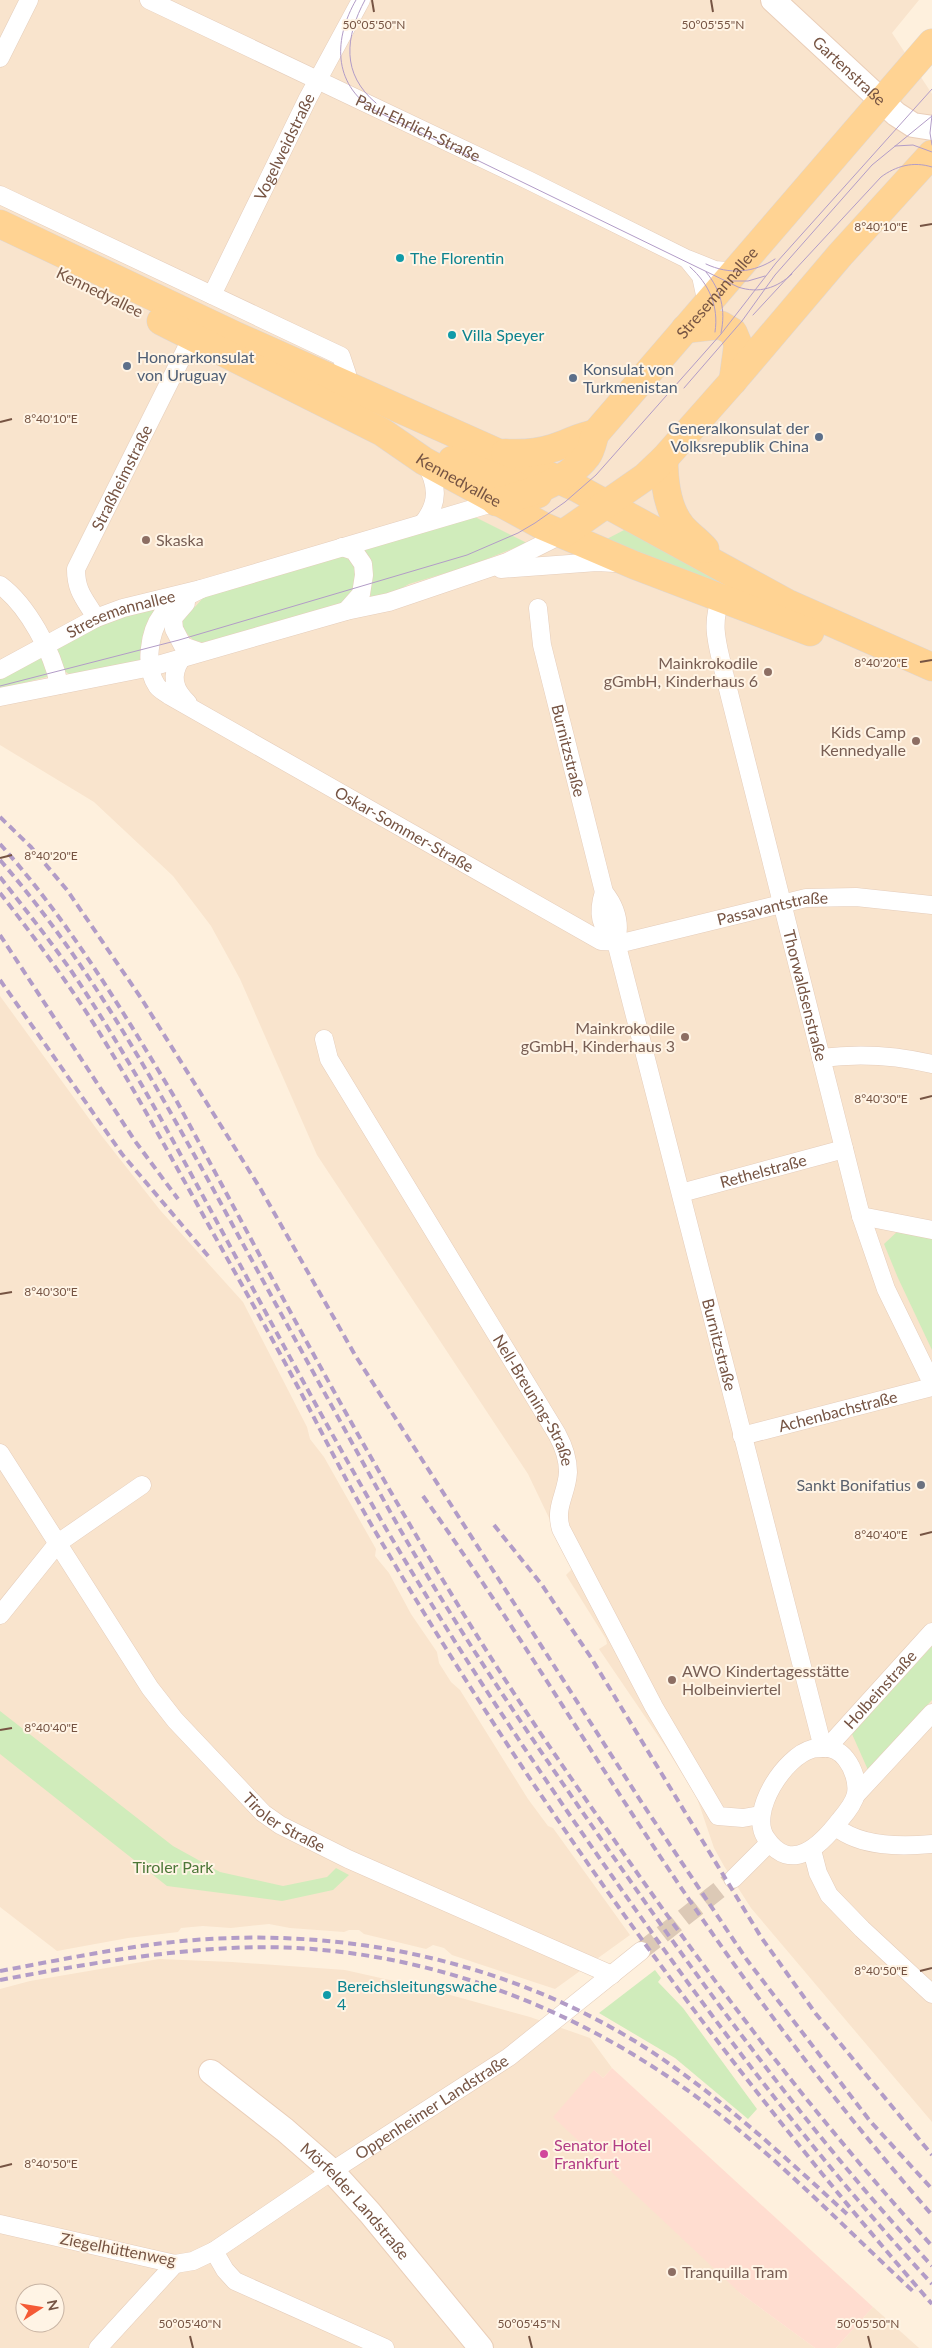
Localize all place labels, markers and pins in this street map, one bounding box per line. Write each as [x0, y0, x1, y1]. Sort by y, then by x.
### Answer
place label: The Florentin [410, 248, 504, 267]
marker: The Florentin [394, 252, 406, 264]
place label: Villa Speyer [462, 325, 544, 344]
marker: Villa Speyer [446, 329, 458, 341]
place label: Honorarkonsulat von Uruguay [137, 347, 255, 384]
place label: Konsulat von Turkmenistan [583, 359, 678, 396]
marker: Honorarkonsulat von Uruguay [121, 360, 133, 372]
marker: Konsulat von Turkmenistan [567, 372, 579, 384]
place label: Generalkonsulat der Volksrepublik China [668, 418, 809, 455]
marker: Generalkonsulat der Volksrepublik China [813, 431, 825, 443]
place label: Skaska [156, 530, 204, 549]
marker: Skaska [140, 534, 152, 546]
place label: Mainkrokodile gGmbH, Kinderhaus 6 [604, 653, 758, 690]
marker: Mainkrokodile gGmbH, Kinderhaus 6 [762, 666, 774, 678]
place label: Kids Camp Kennedyalle [820, 722, 906, 759]
marker: Kids Camp Kennedyalle [910, 735, 922, 747]
place label: Mainkrokodile gGmbH, Kinderhaus 3 [521, 1018, 675, 1055]
marker: Mainkrokodile gGmbH, Kinderhaus 3 [679, 1031, 691, 1043]
place label: Sankt Bonifatius [796, 1475, 911, 1494]
marker: Sankt Bonifatius [915, 1479, 927, 1491]
place label: AWO Kindertagesstätte Holbeinviertel [682, 1661, 849, 1698]
marker: AWO Kindertagesstätte Holbeinviertel [666, 1674, 678, 1686]
place label: Bereichsleitungswache 4 [337, 1976, 497, 2013]
marker: Bereichsleitungswache 4 [321, 1989, 333, 2001]
place label: Senator Hotel Frankfurt [554, 2135, 651, 2172]
marker: Senator Hotel Frankfurt [538, 2148, 550, 2160]
place label: Tranquilla Tram [682, 2262, 788, 2281]
marker: Tranquilla Tram [666, 2266, 678, 2278]

